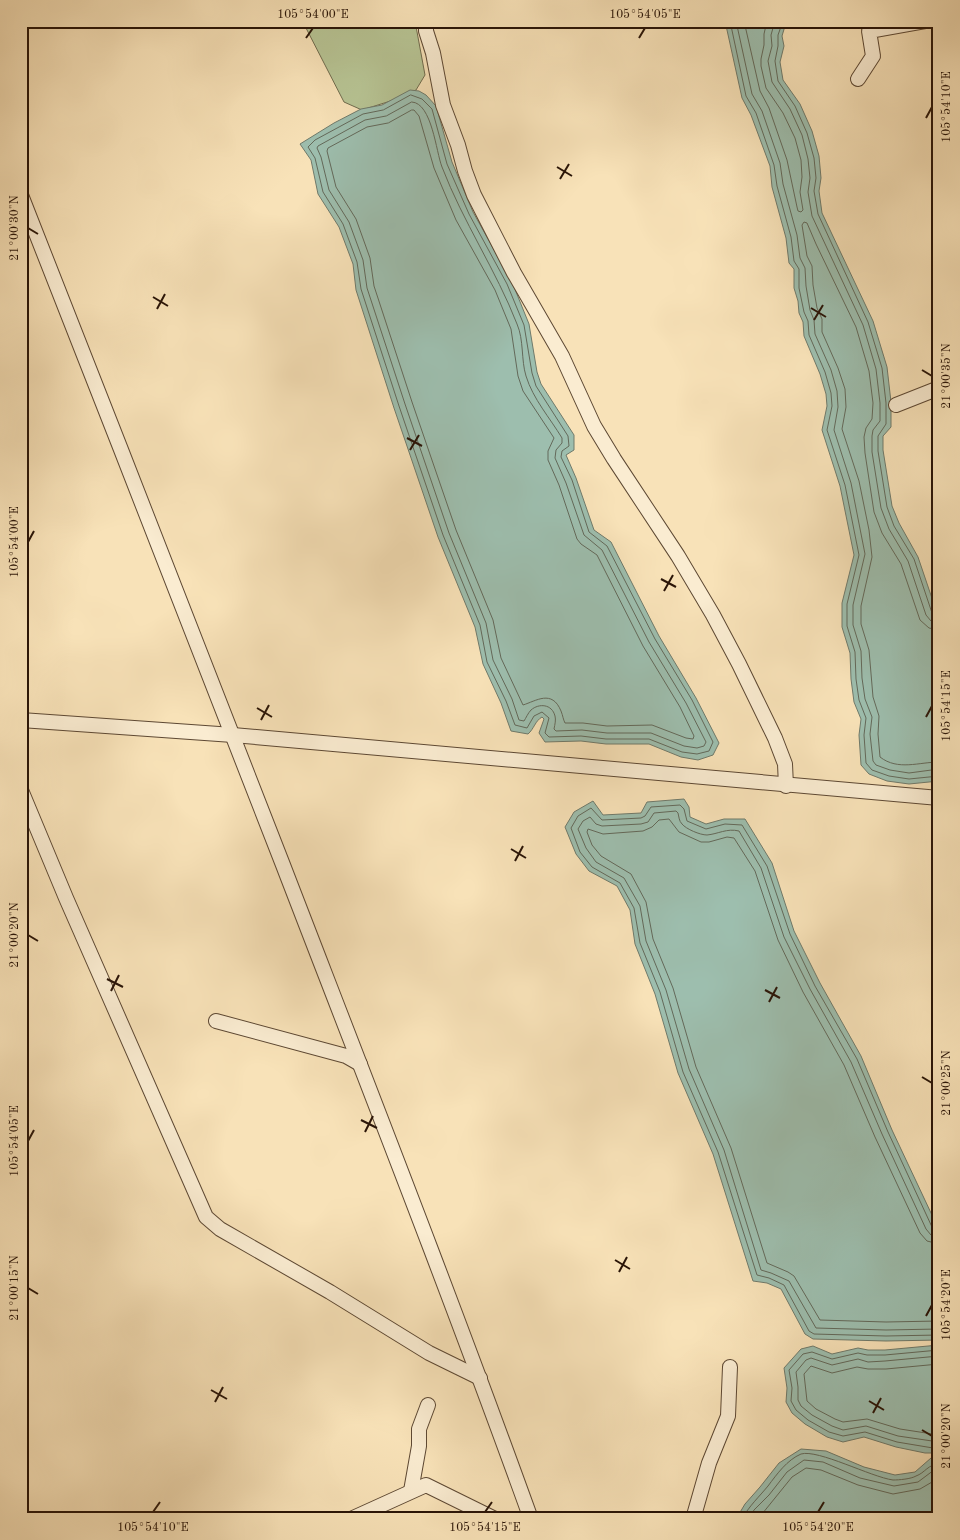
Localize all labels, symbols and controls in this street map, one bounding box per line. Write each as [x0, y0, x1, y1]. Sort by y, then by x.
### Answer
text: 105°54'00"E [277, 8, 349, 21]
text: 105°54'05"E [609, 8, 681, 21]
text: 105°54'10"E [940, 71, 953, 143]
text: 21°00'30"N [9, 195, 21, 261]
text: 21°00'35"N [940, 343, 953, 409]
text: 105°54'00"E [8, 506, 21, 578]
text: 105°54'15"E [940, 670, 953, 742]
text: 21°00'20"N [9, 902, 21, 968]
text: 21°00'25"N [940, 1050, 953, 1116]
text: 105°54'05"E [8, 1105, 21, 1177]
text: 21°00'15"N [8, 1255, 21, 1321]
text: 105°54'20"E [940, 1269, 953, 1341]
text: 21°00'20"N [941, 1403, 953, 1469]
text: 105°54'10"E [117, 1521, 189, 1534]
text: 105°54'15"E [449, 1521, 521, 1534]
text: 105°54'20"E [782, 1521, 854, 1534]

